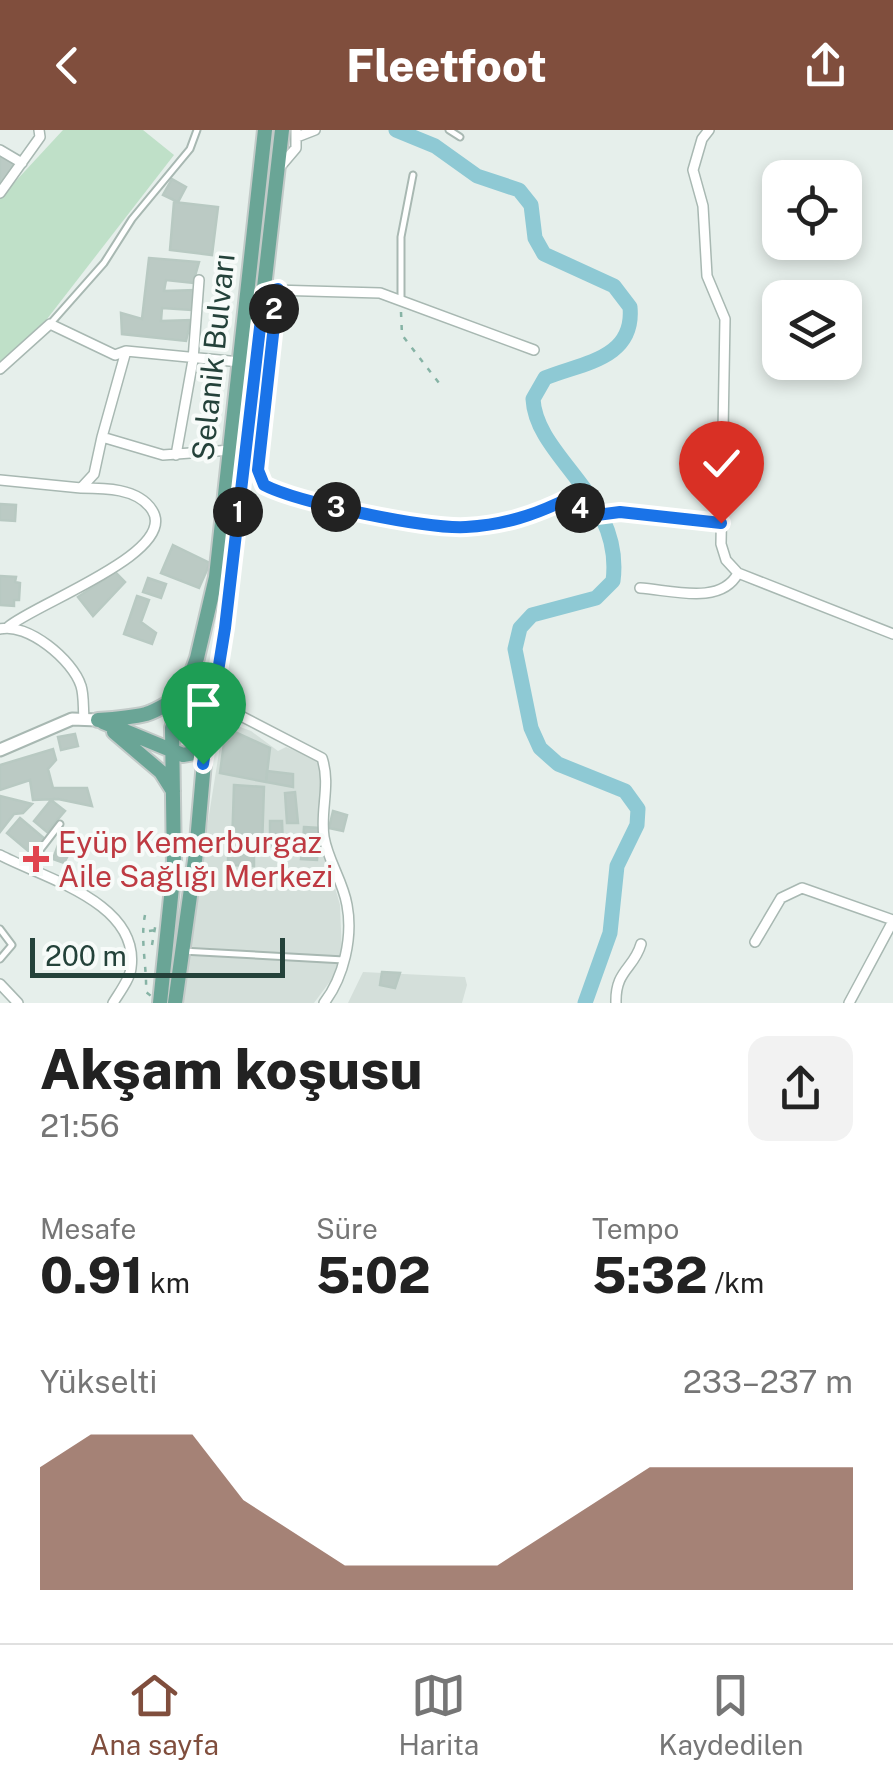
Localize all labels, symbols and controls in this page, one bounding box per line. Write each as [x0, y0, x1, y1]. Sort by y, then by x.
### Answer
icon: back [40, 38, 95, 93]
icon: share [798, 38, 853, 93]
text: Fleetfoot [346, 39, 547, 92]
map controls [762, 160, 862, 380]
button: locate [762, 160, 862, 260]
street label: Selanik Bulvarı [184, 252, 242, 462]
button: layers [762, 280, 862, 380]
pin: 2 [249, 284, 299, 334]
text: 2 [265, 292, 283, 325]
pin [679, 421, 764, 524]
icon: check [694, 436, 749, 491]
pin: 3 [311, 482, 361, 532]
pin: 4 [555, 483, 605, 533]
pin: 1 [213, 487, 263, 537]
text: 3 [327, 490, 345, 523]
text: 4 [571, 491, 589, 524]
text: 1 [232, 495, 244, 528]
pin [161, 662, 246, 765]
icon: arrive [176, 677, 231, 732]
place label: Eyüp Kemerburgaz Aile Sağlığı Merkezi [58, 824, 333, 894]
marker: Eyüp Kemerburgaz Aile Sağlığı Merkezi [23, 846, 49, 872]
scale bar [30, 933, 285, 978]
text: 200 m [45, 939, 127, 972]
button: share [748, 1036, 853, 1141]
text: Akşam koşusu [40, 1037, 423, 1101]
text: 21:56 [40, 1107, 120, 1144]
text: Mesafe [40, 1212, 136, 1245]
text: Süre [316, 1212, 378, 1245]
text: Tempo [592, 1212, 679, 1245]
text: 0.91 [40, 1245, 143, 1304]
text: 5:02 [316, 1245, 431, 1304]
text: 5:32 [592, 1245, 708, 1304]
text: km [143, 1266, 190, 1299]
text: /km [708, 1266, 764, 1299]
text: Yükselti [40, 1363, 157, 1400]
text: 233–237 m [683, 1363, 853, 1400]
tab: Ana sayfa [90, 1668, 219, 1761]
tab: Harita [398, 1668, 479, 1761]
tab: Kaydedilen [659, 1668, 803, 1761]

